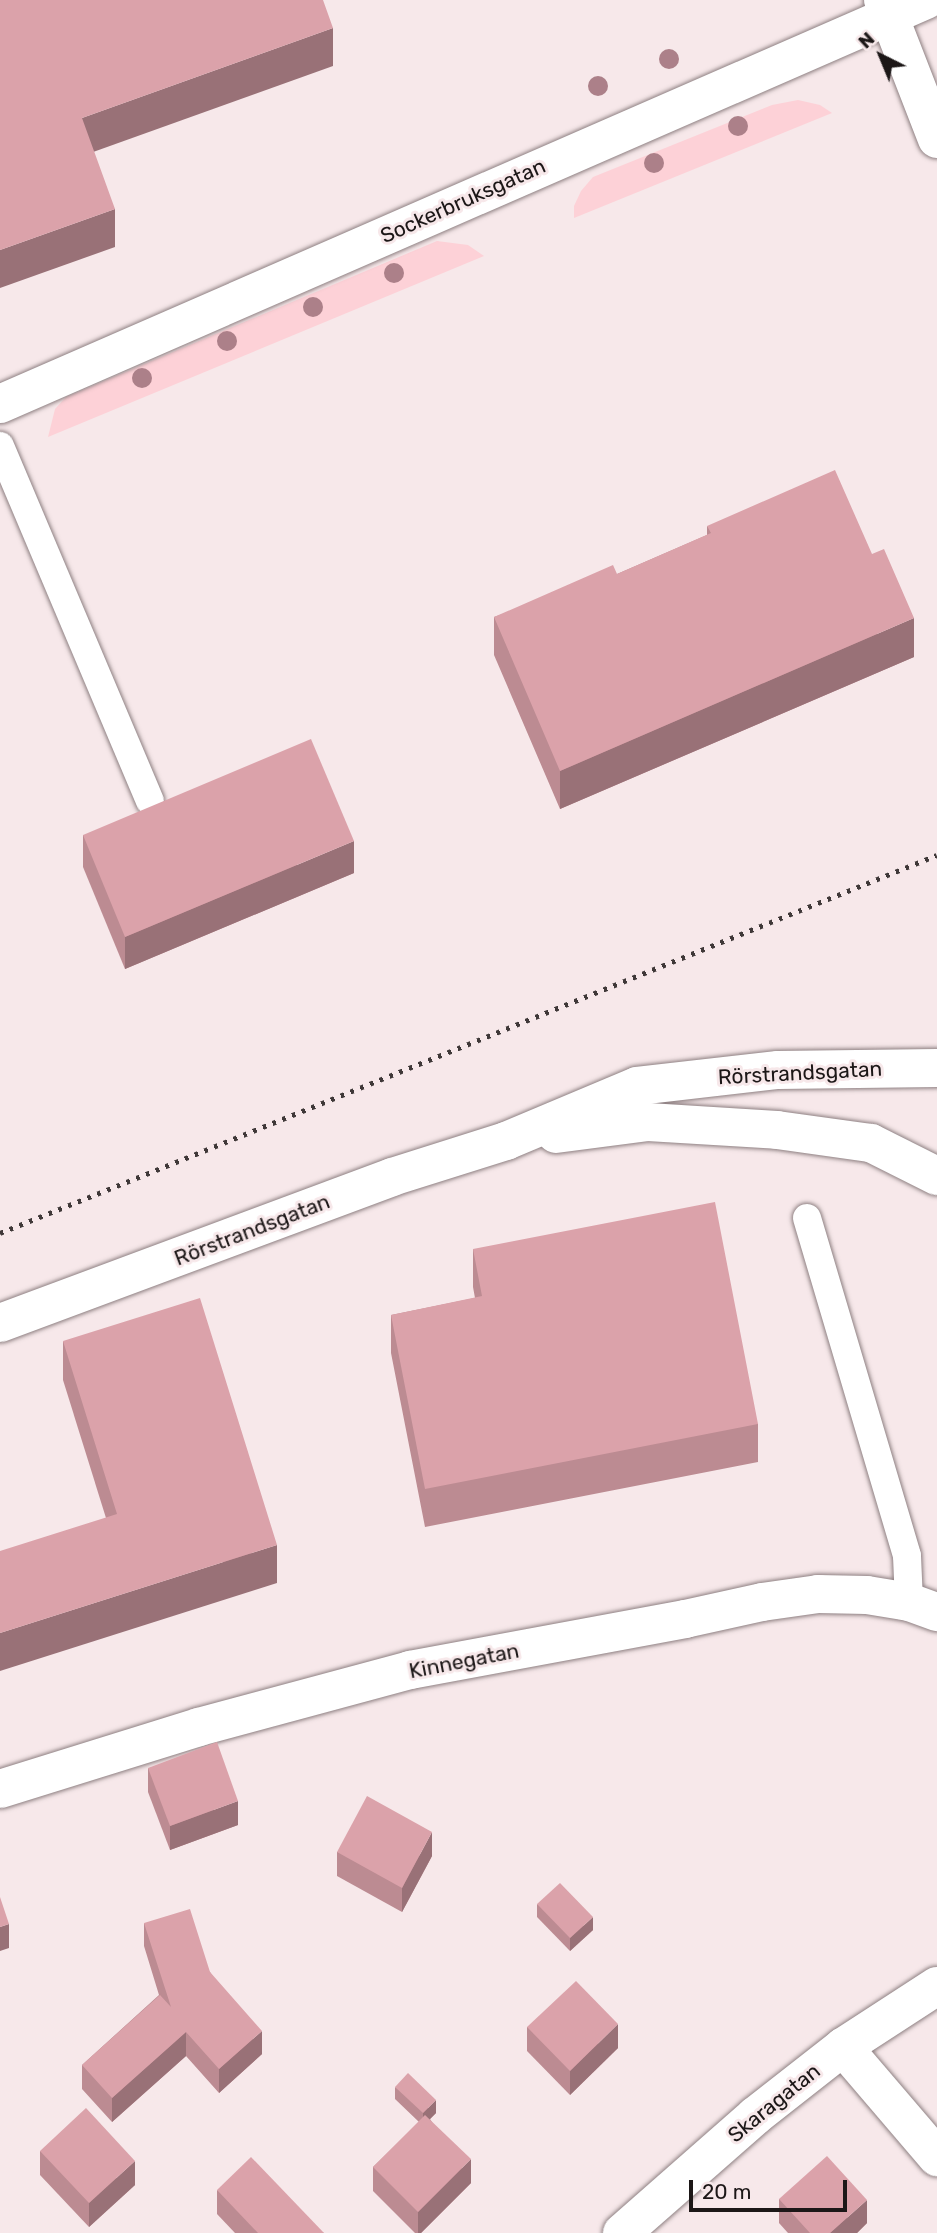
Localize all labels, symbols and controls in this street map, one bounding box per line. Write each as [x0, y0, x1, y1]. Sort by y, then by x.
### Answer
north arrow [846, 21, 916, 91]
text: N [853, 27, 879, 53]
street label: Sockerbruksgatan [377, 153, 549, 249]
street label: Rörstrandsgatan [717, 1056, 883, 1090]
street label: Rörstrandsgatan [171, 1189, 333, 1271]
street label: Kinnegatan [407, 1638, 521, 1684]
street label: Skaragatan [723, 2058, 825, 2148]
scale bar [692, 2166, 850, 2210]
text: 20 m [702, 2179, 751, 2204]

